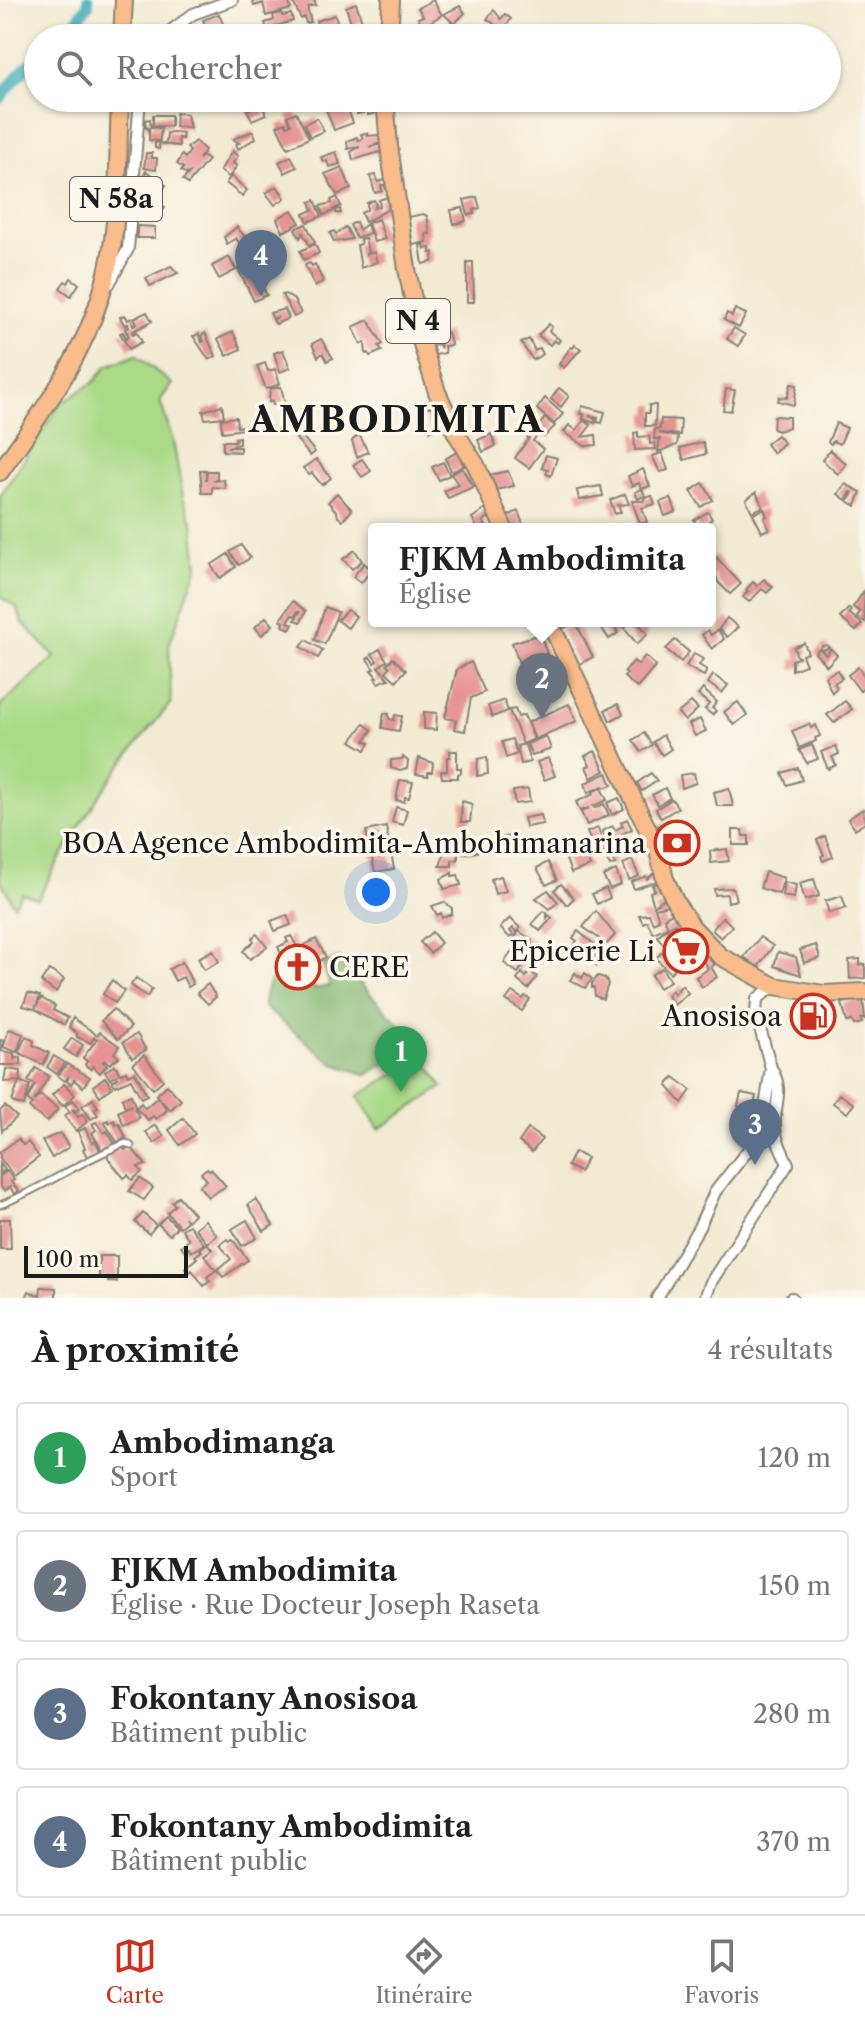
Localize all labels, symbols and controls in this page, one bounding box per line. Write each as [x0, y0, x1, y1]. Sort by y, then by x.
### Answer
search box [24, 24, 841, 112]
icon: search [52, 46, 96, 90]
text: Rechercher [116, 50, 282, 87]
road number: N 58a [70, 177, 162, 221]
pin: 4 [235, 230, 287, 296]
road number: N 4 [386, 299, 450, 343]
district label: AMBODIMITA [248, 397, 545, 441]
popup [368, 523, 716, 627]
text: FJKM Ambodimita [398, 541, 686, 578]
text: Église [398, 578, 471, 610]
pin: 2 [516, 653, 568, 719]
bank icon: BOA Agence Ambodimita-Ambohimanarina [653, 819, 701, 867]
place label: BOA Agence Ambodimita-Ambohimanarina [62, 826, 646, 860]
your location [356, 872, 396, 912]
supermarket icon: Epicerie Li [662, 927, 710, 975]
place label: Epicerie Li [509, 934, 655, 968]
church icon: CERE [274, 943, 322, 991]
place label: CERE [329, 950, 410, 984]
fuel station icon: Anosisoa [789, 992, 837, 1040]
place label: Anosisoa [661, 999, 782, 1033]
pin: 1 [375, 1026, 427, 1092]
pin: 3 [729, 1099, 781, 1165]
scale bar [24, 1242, 188, 1278]
text: 100 m [36, 1246, 99, 1273]
text: À proximité [32, 1329, 239, 1371]
text: 4 résultats [707, 1334, 833, 1366]
text: Ambodimanga [110, 1424, 335, 1461]
text: 1 [54, 1442, 66, 1474]
text: 120 m [757, 1442, 831, 1474]
text: Sport [110, 1461, 178, 1493]
text: FJKM Ambodimita [110, 1552, 397, 1589]
text: 2 [52, 1570, 68, 1602]
text: 150 m [758, 1570, 831, 1602]
text: Église · Rue Docteur Joseph Raseta [110, 1589, 540, 1621]
text: Fokontany Anosisoa [110, 1680, 418, 1717]
text: 3 [53, 1698, 67, 1730]
text: 280 m [753, 1698, 831, 1730]
text: Bâtiment public [110, 1717, 307, 1749]
text: Fokontany Ambodimita [110, 1808, 472, 1845]
text: 4 [52, 1826, 68, 1858]
text: 370 m [756, 1826, 831, 1858]
text: Bâtiment public [110, 1845, 307, 1877]
tab: Carte [106, 1934, 164, 2009]
tab: Itinéraire [375, 1934, 473, 2009]
tab: Favoris [684, 1934, 759, 2009]

